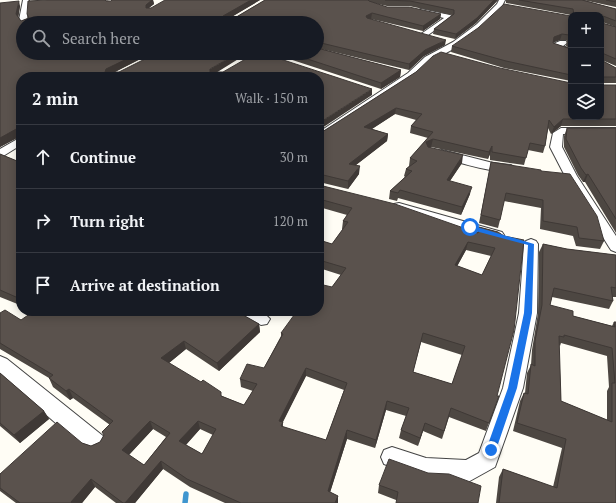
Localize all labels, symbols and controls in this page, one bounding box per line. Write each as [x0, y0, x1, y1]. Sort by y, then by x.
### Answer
map controls [568, 12, 604, 120]
button: + [568, 12, 604, 48]
search box [16, 16, 324, 60]
icon: search [30, 27, 52, 49]
text: Search here [62, 28, 140, 48]
button: − [568, 48, 604, 84]
button: layers [568, 84, 604, 120]
text: 2 min [32, 87, 79, 110]
text: Walk · 150 m [235, 89, 308, 107]
icon: ahead [32, 146, 54, 168]
text: Continue [70, 147, 136, 167]
text: 30 m [280, 148, 308, 166]
icon: right [32, 210, 54, 232]
text: Turn right [70, 211, 145, 231]
text: 120 m [273, 212, 308, 230]
route start [461, 218, 479, 236]
icon: arrive [32, 274, 54, 296]
text: Arrive at destination [70, 275, 220, 295]
route end [482, 441, 500, 459]

